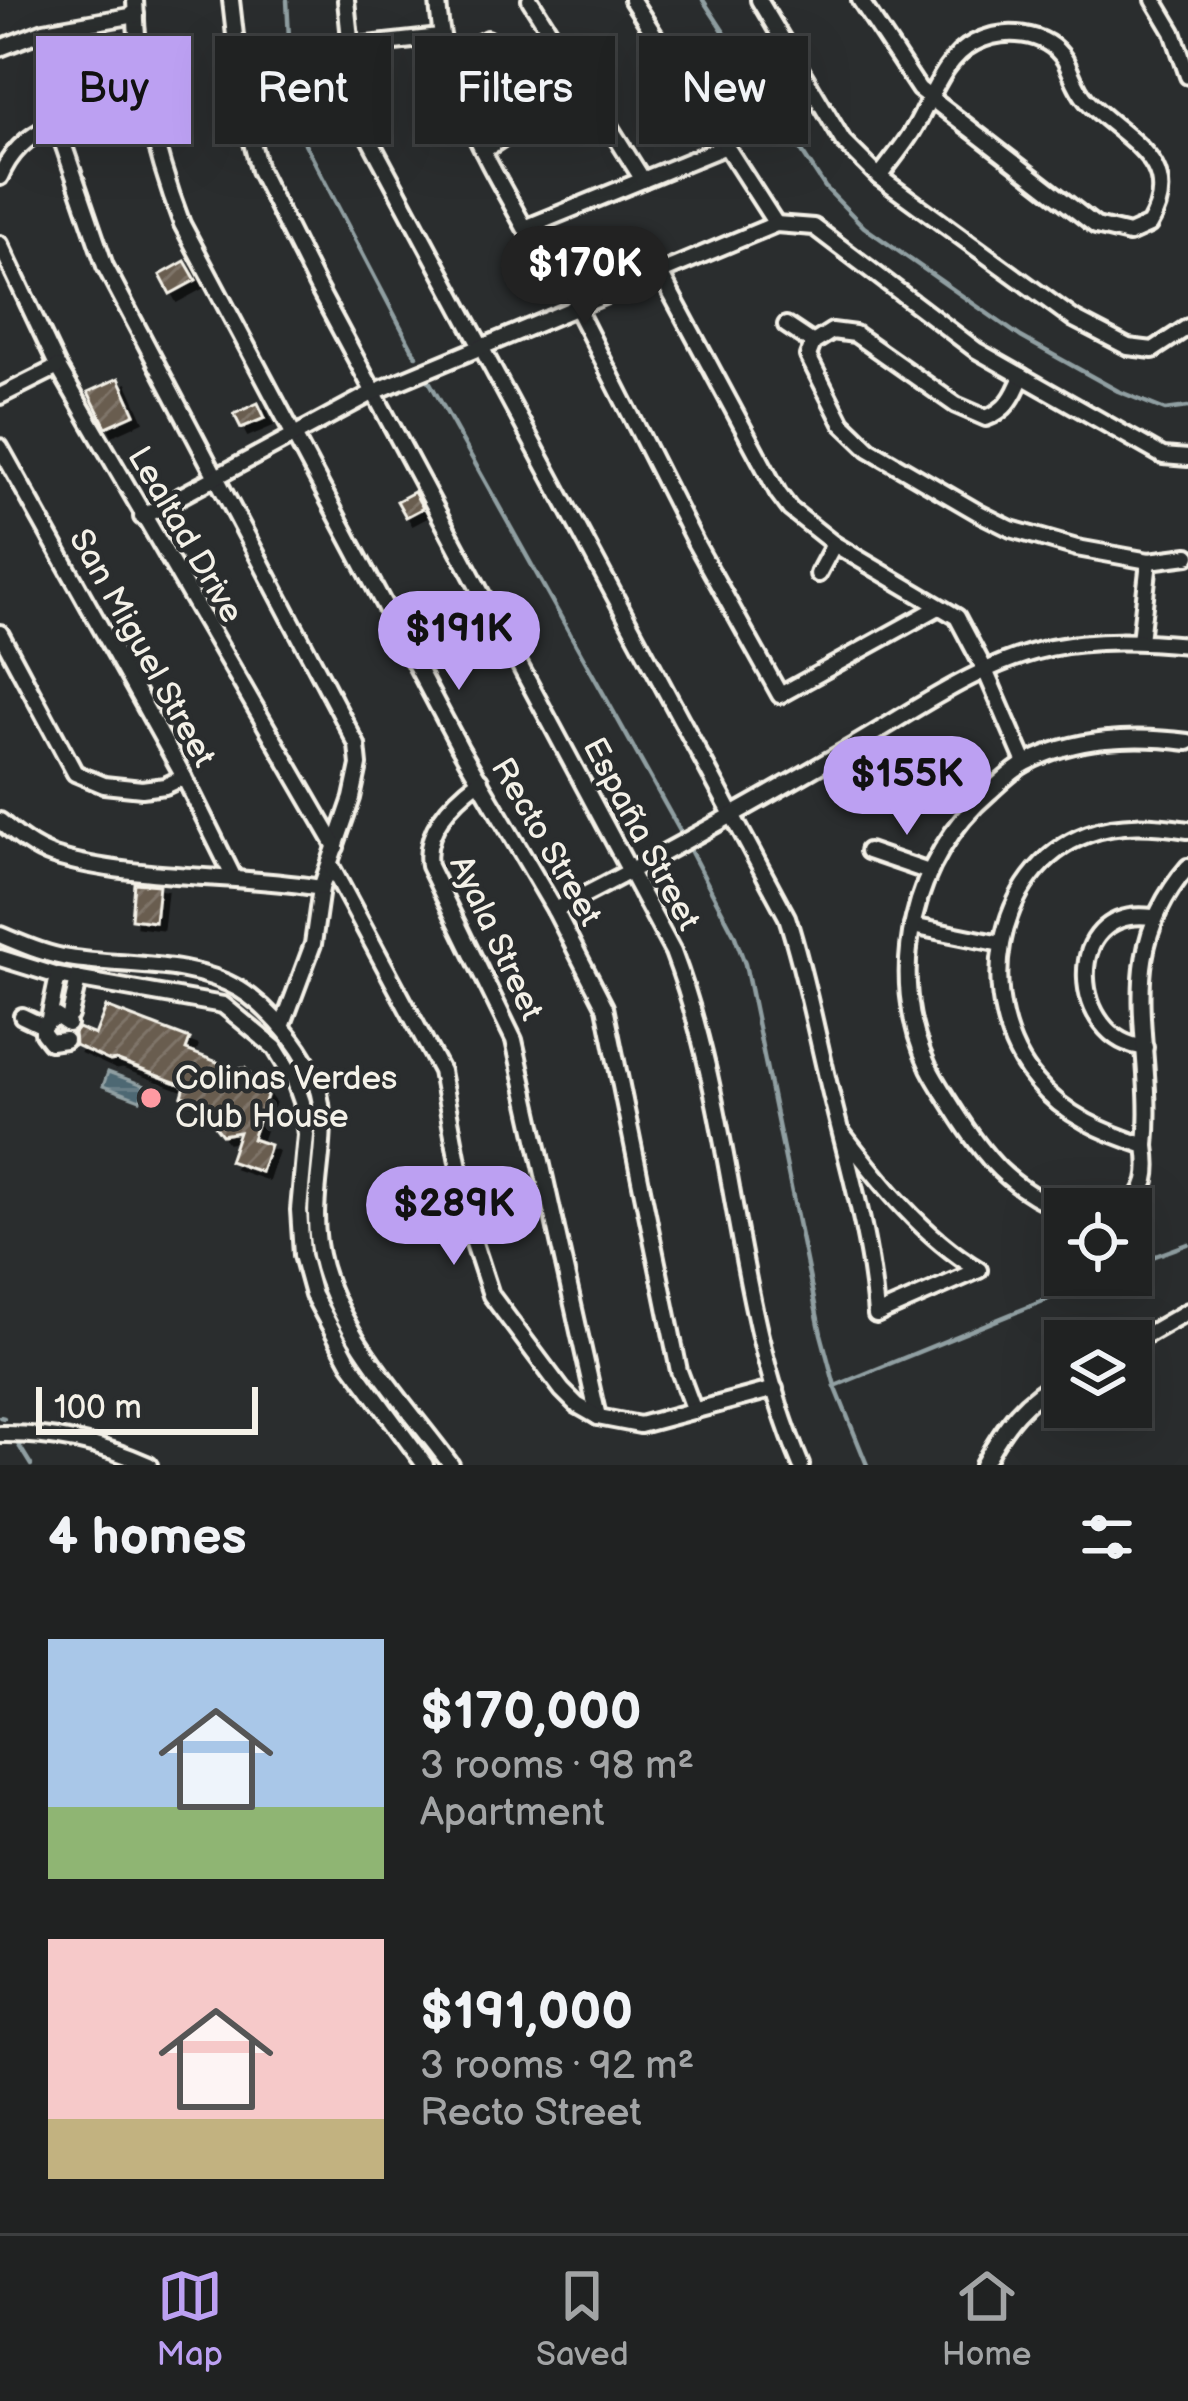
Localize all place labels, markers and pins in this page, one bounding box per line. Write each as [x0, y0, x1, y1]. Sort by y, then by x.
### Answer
pin: $170K [501, 226, 669, 328]
pin: $191K [375, 591, 543, 693]
pin: $155K [823, 736, 991, 838]
place label: Colinas Verdes Club House [175, 1059, 397, 1137]
marker: Colinas Verdes Club House [138, 1085, 164, 1111]
pin: $289K [370, 1166, 538, 1268]

